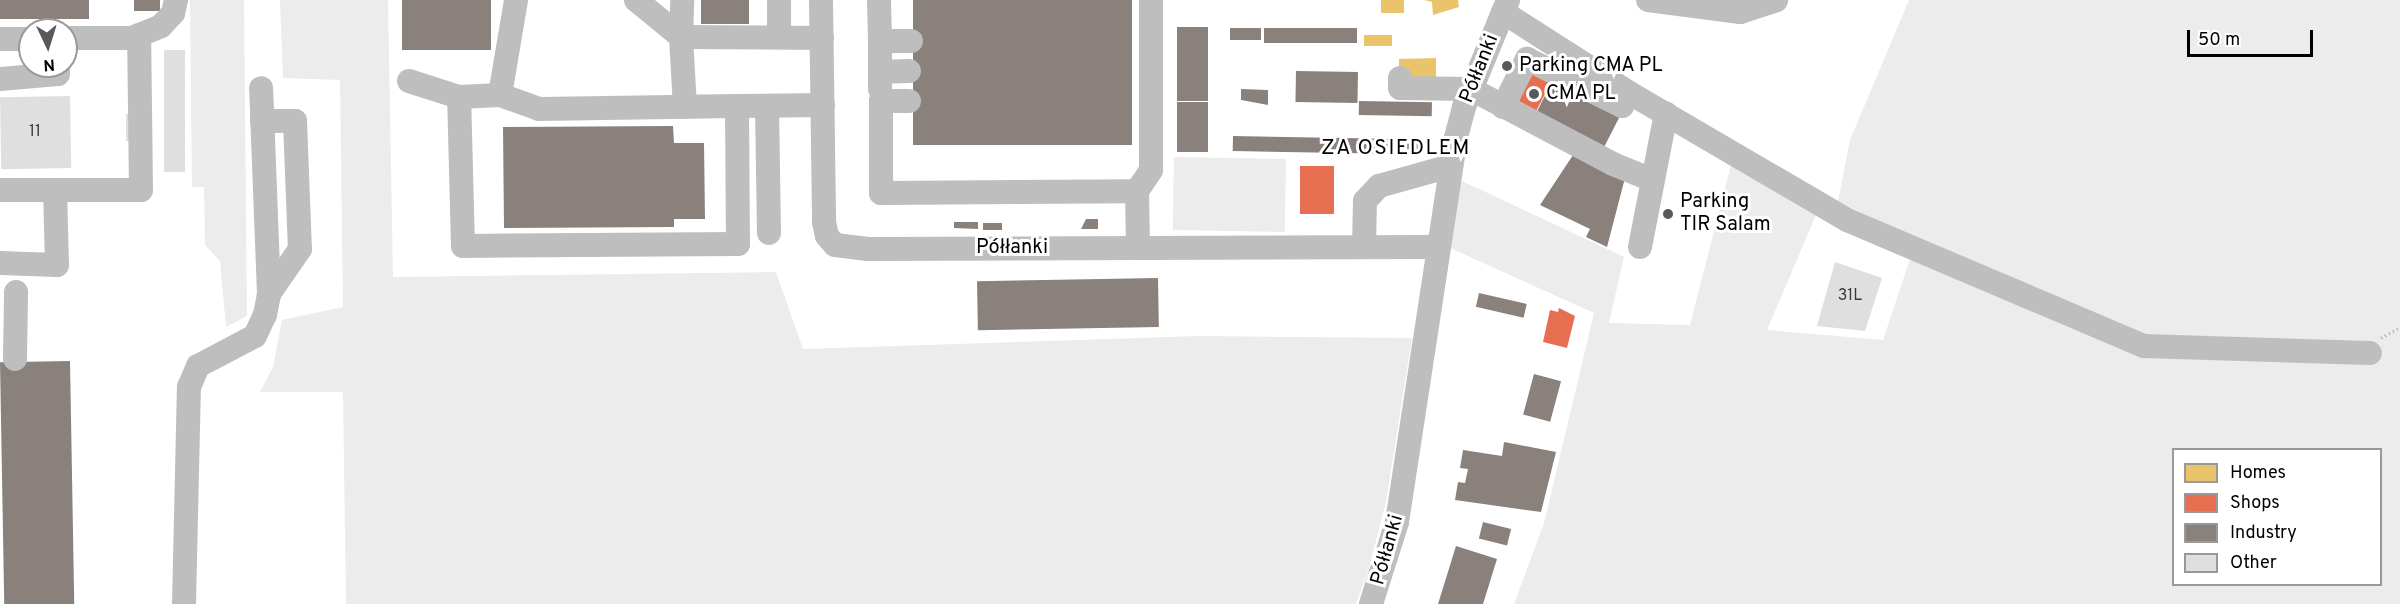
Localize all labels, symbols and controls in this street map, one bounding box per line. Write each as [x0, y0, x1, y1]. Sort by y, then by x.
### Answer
north arrow [18, 18, 78, 78]
scale bar [2190, 18, 2316, 56]
text: 50 m [2198, 29, 2240, 52]
street label: Półłanki [1455, 31, 1505, 107]
text: N [43, 54, 56, 74]
place label: Parking CMA PL [1519, 54, 1663, 78]
marker: Parking CMA PL [1500, 59, 1514, 73]
place label: CMA PL [1546, 82, 1616, 106]
marker: CMA PL [1527, 87, 1541, 101]
house number: 11 [29, 122, 41, 142]
district label: ZA OSIEDLEM [1321, 136, 1471, 162]
place label: Parking TIR Salam [1680, 190, 1771, 237]
marker: Parking TIR Salam [1661, 207, 1675, 221]
street label: Półłanki [976, 236, 1048, 260]
house number: 31L [1838, 286, 1862, 306]
legend [2172, 448, 2382, 586]
text: Homes [2230, 462, 2286, 485]
text: Shops [2230, 492, 2280, 515]
street label: Półłanki [1367, 512, 1409, 588]
text: Industry [2230, 522, 2297, 545]
text: Other [2230, 552, 2277, 575]

